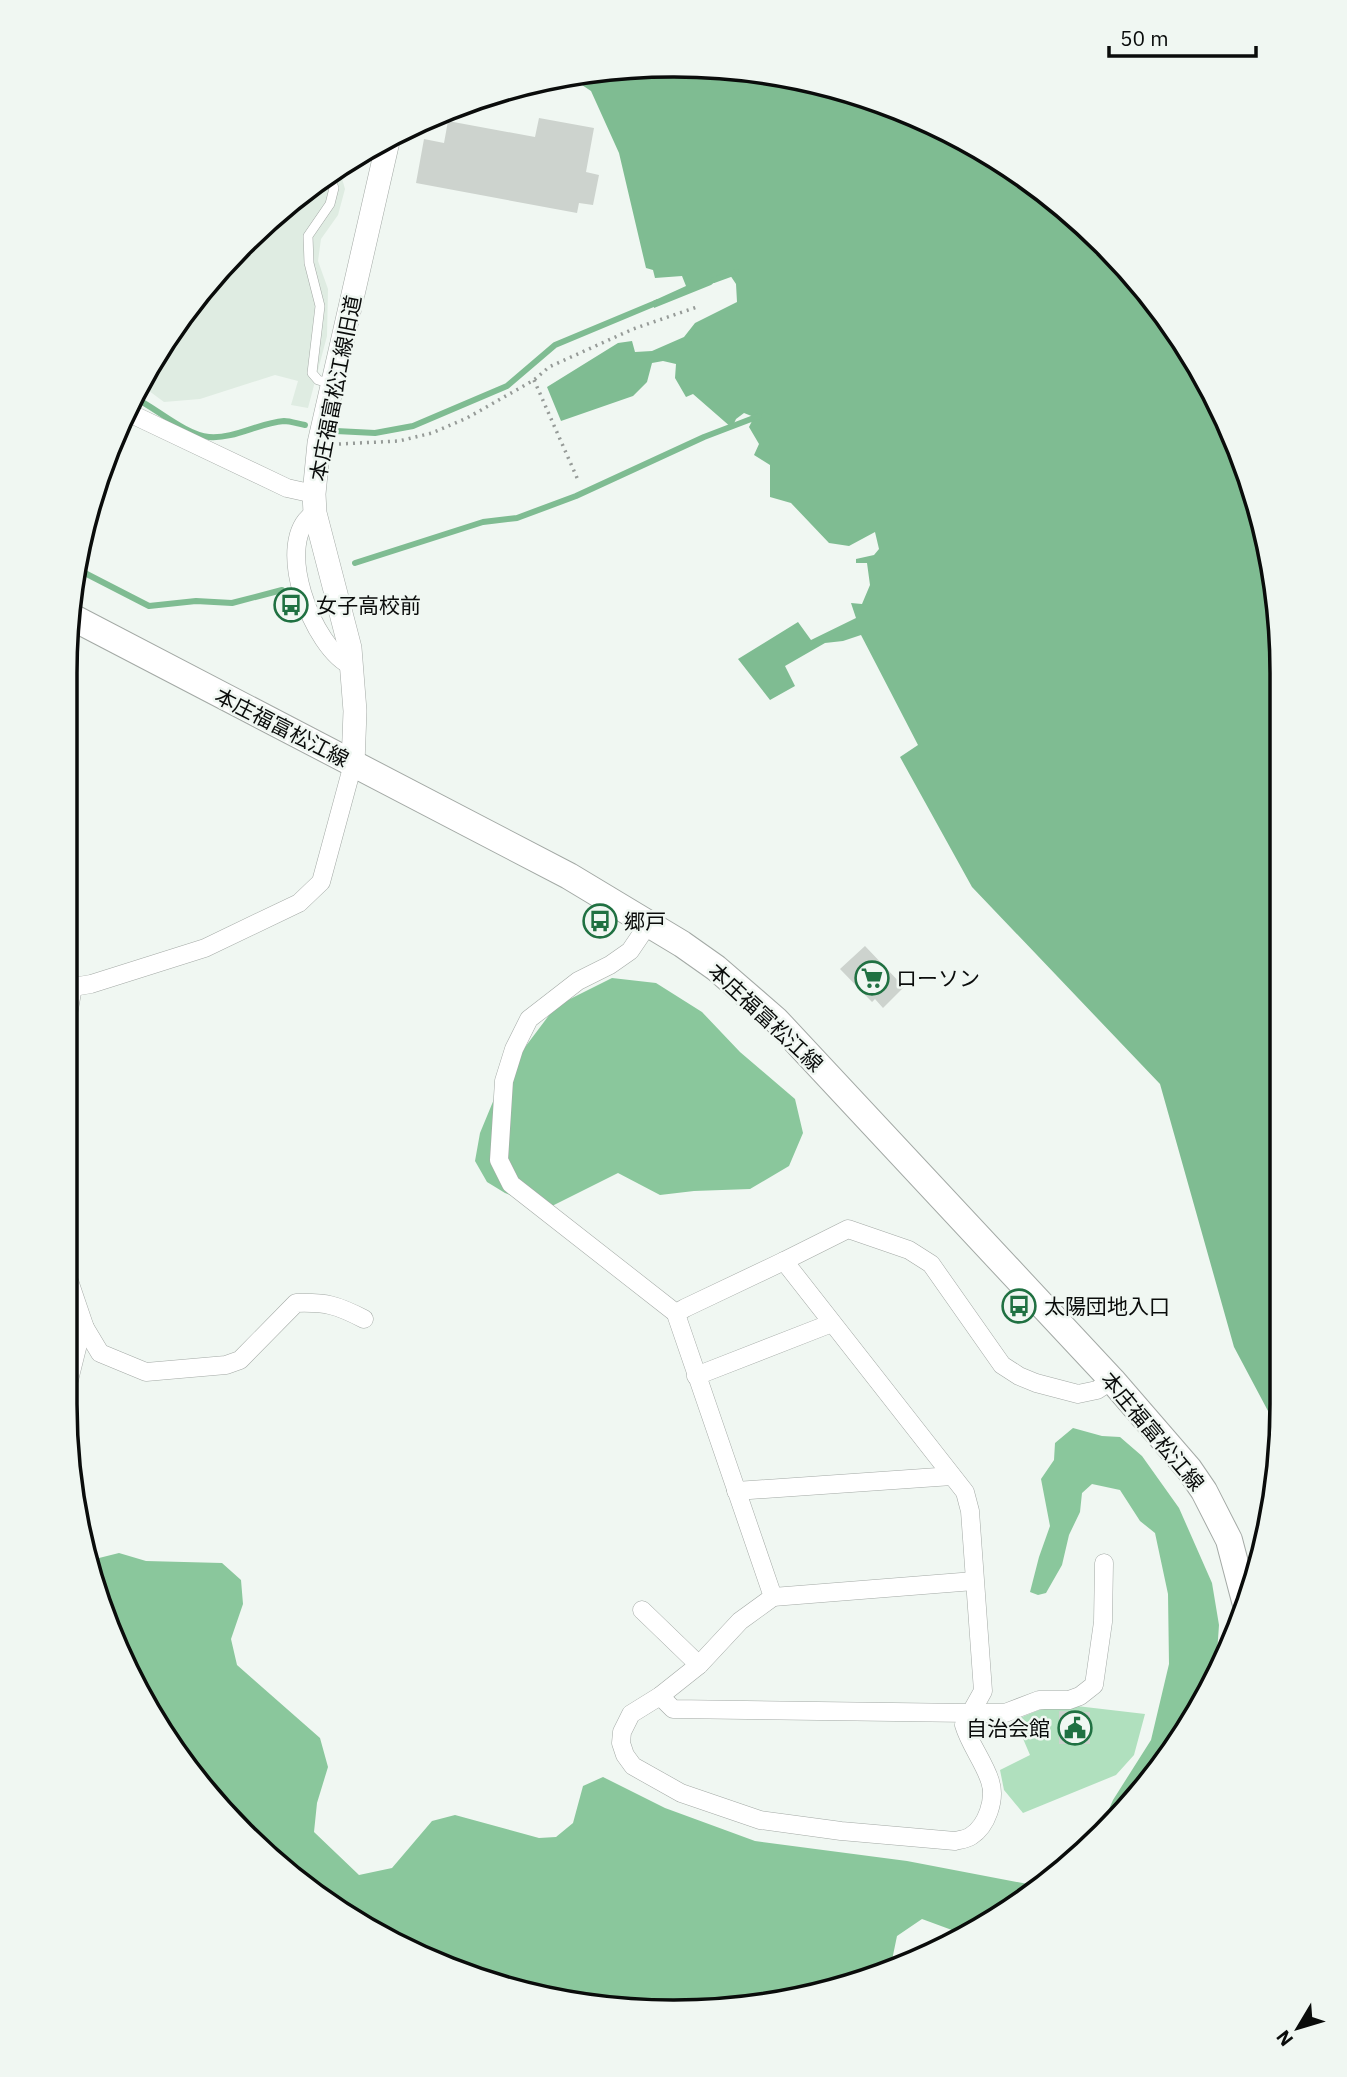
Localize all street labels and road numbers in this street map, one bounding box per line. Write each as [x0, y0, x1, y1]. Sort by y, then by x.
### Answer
street label: 本庄福富松江線旧道 [303, 293, 367, 483]
street label: 本庄福富松江線 [210, 681, 354, 773]
street label: 本庄福富松江線 [703, 957, 829, 1077]
street label: 本庄福富松江線 [1095, 1366, 1211, 1496]

